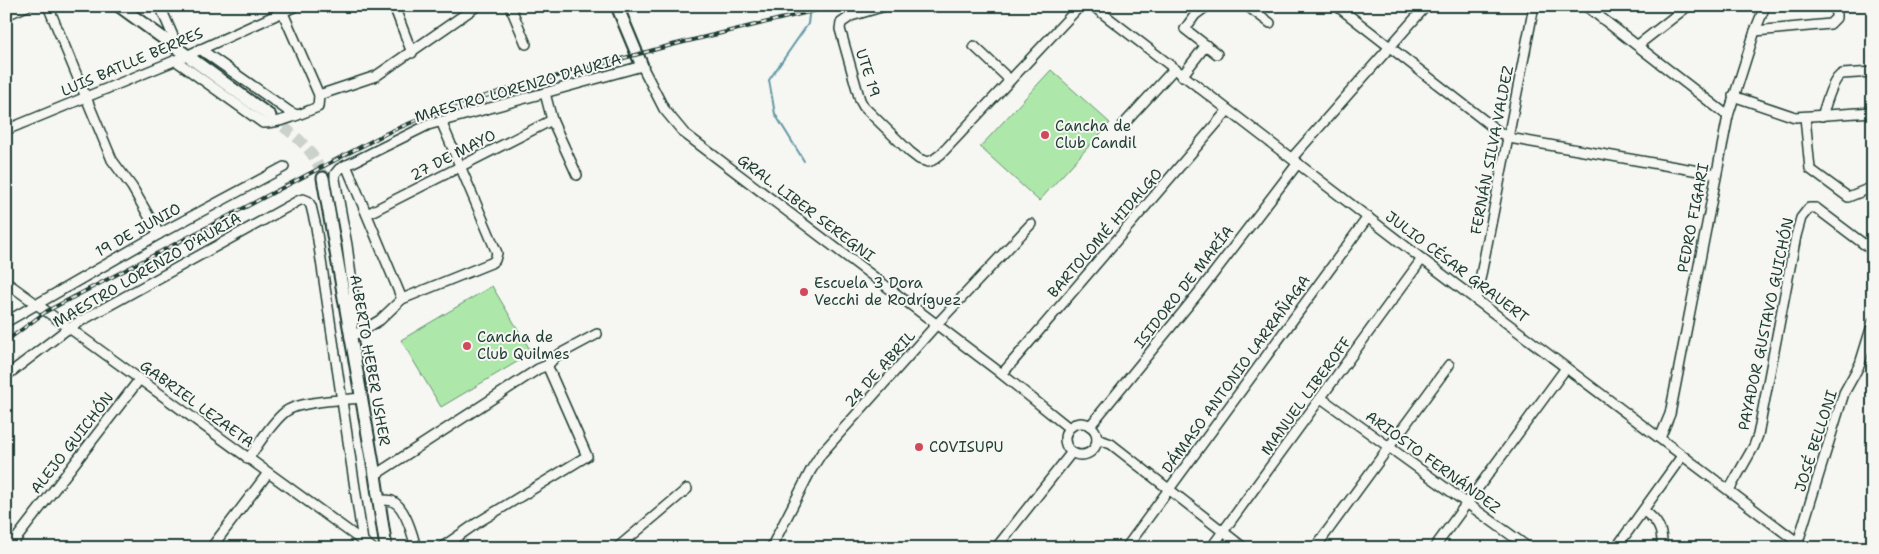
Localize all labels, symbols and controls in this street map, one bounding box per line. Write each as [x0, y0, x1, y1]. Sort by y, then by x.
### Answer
street label: LUIS BATLLE BERRES [58, 23, 206, 101]
street label: UTE 19 [851, 46, 885, 100]
street label: MAESTRO LORENZO D'AURIA [412, 49, 624, 127]
street label: FERNÁN SILVA VALDEZ [1465, 64, 1518, 236]
place label: Cancha de Club Candil [1055, 116, 1137, 153]
street label: 27 DE MAYO [407, 125, 499, 185]
marker: Cancha de Club Candil [1039, 129, 1051, 141]
street label: GRAL. LIBER SEREGNI [733, 150, 879, 266]
street label: PEDRO FIGARI [1673, 161, 1713, 275]
street label: BARTOLOMÉ HIDALGO [1042, 163, 1167, 302]
street label: 19 DE JUNIO [92, 198, 184, 262]
street label: JULIO CÉSAR GRAUERT [1381, 206, 1533, 327]
street label: MAESTRO LORENZO D'AURIA [49, 208, 245, 332]
street label: PAYADOR GUSTAVO GUICHÓN [1733, 215, 1798, 432]
street label: ISIDORO DE MARÍA [1129, 221, 1238, 352]
street label: DÁMASO ANTONIO LARRAÑAGA [1156, 270, 1315, 477]
street label: ALBERTO HEBER USHER [345, 273, 395, 447]
place label: Escuela 3 Dora Vecchi de Rodríguez [814, 273, 961, 310]
marker: Escuela 3 Dora Vecchi de Rodríguez [798, 286, 810, 298]
street label: 24 DE ABRIL [840, 326, 920, 412]
place label: Cancha de Club Quilmes [477, 327, 570, 364]
street label: MANUEL LIBEROFF [1256, 333, 1356, 459]
marker: Cancha de Club Quilmes [461, 340, 473, 352]
street label: GABRIEL LEZAETA [136, 356, 258, 452]
street label: JOSÉ BELLONI [1789, 387, 1842, 495]
street label: ALEJO GUICHÓN [25, 388, 118, 498]
street label: ARIOSTO FERNÁNDEZ [1361, 405, 1505, 518]
place label: COVISUPU [929, 437, 1004, 457]
marker: COVISUPU [913, 441, 925, 453]

